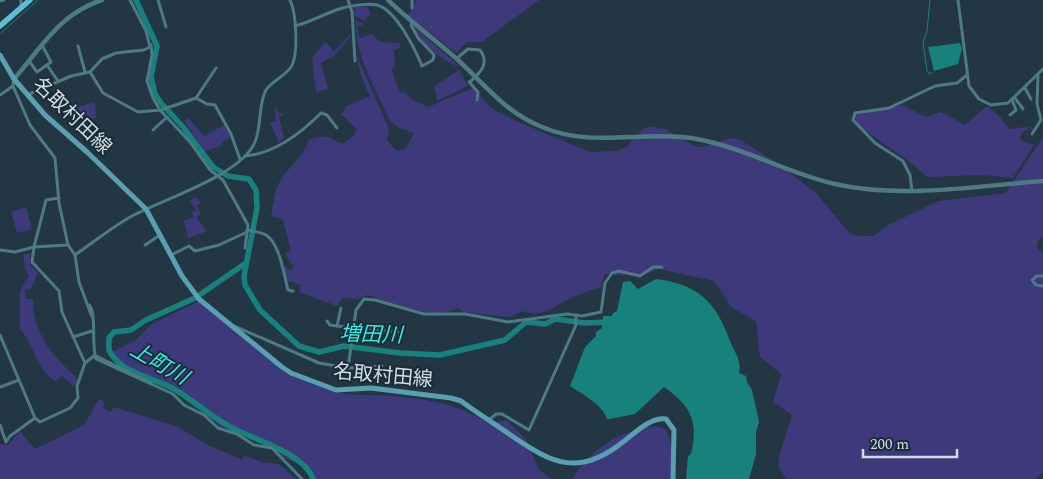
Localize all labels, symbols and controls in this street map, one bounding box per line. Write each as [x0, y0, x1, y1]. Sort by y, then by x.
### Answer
street label: 名取村田線 [26, 70, 118, 162]
water label: 増田川 [339, 318, 405, 352]
water label: 上町川 [124, 334, 196, 395]
street label: 名取村田線 [332, 357, 434, 395]
scale bar [863, 426, 957, 458]
text: 200 m [870, 433, 909, 456]

